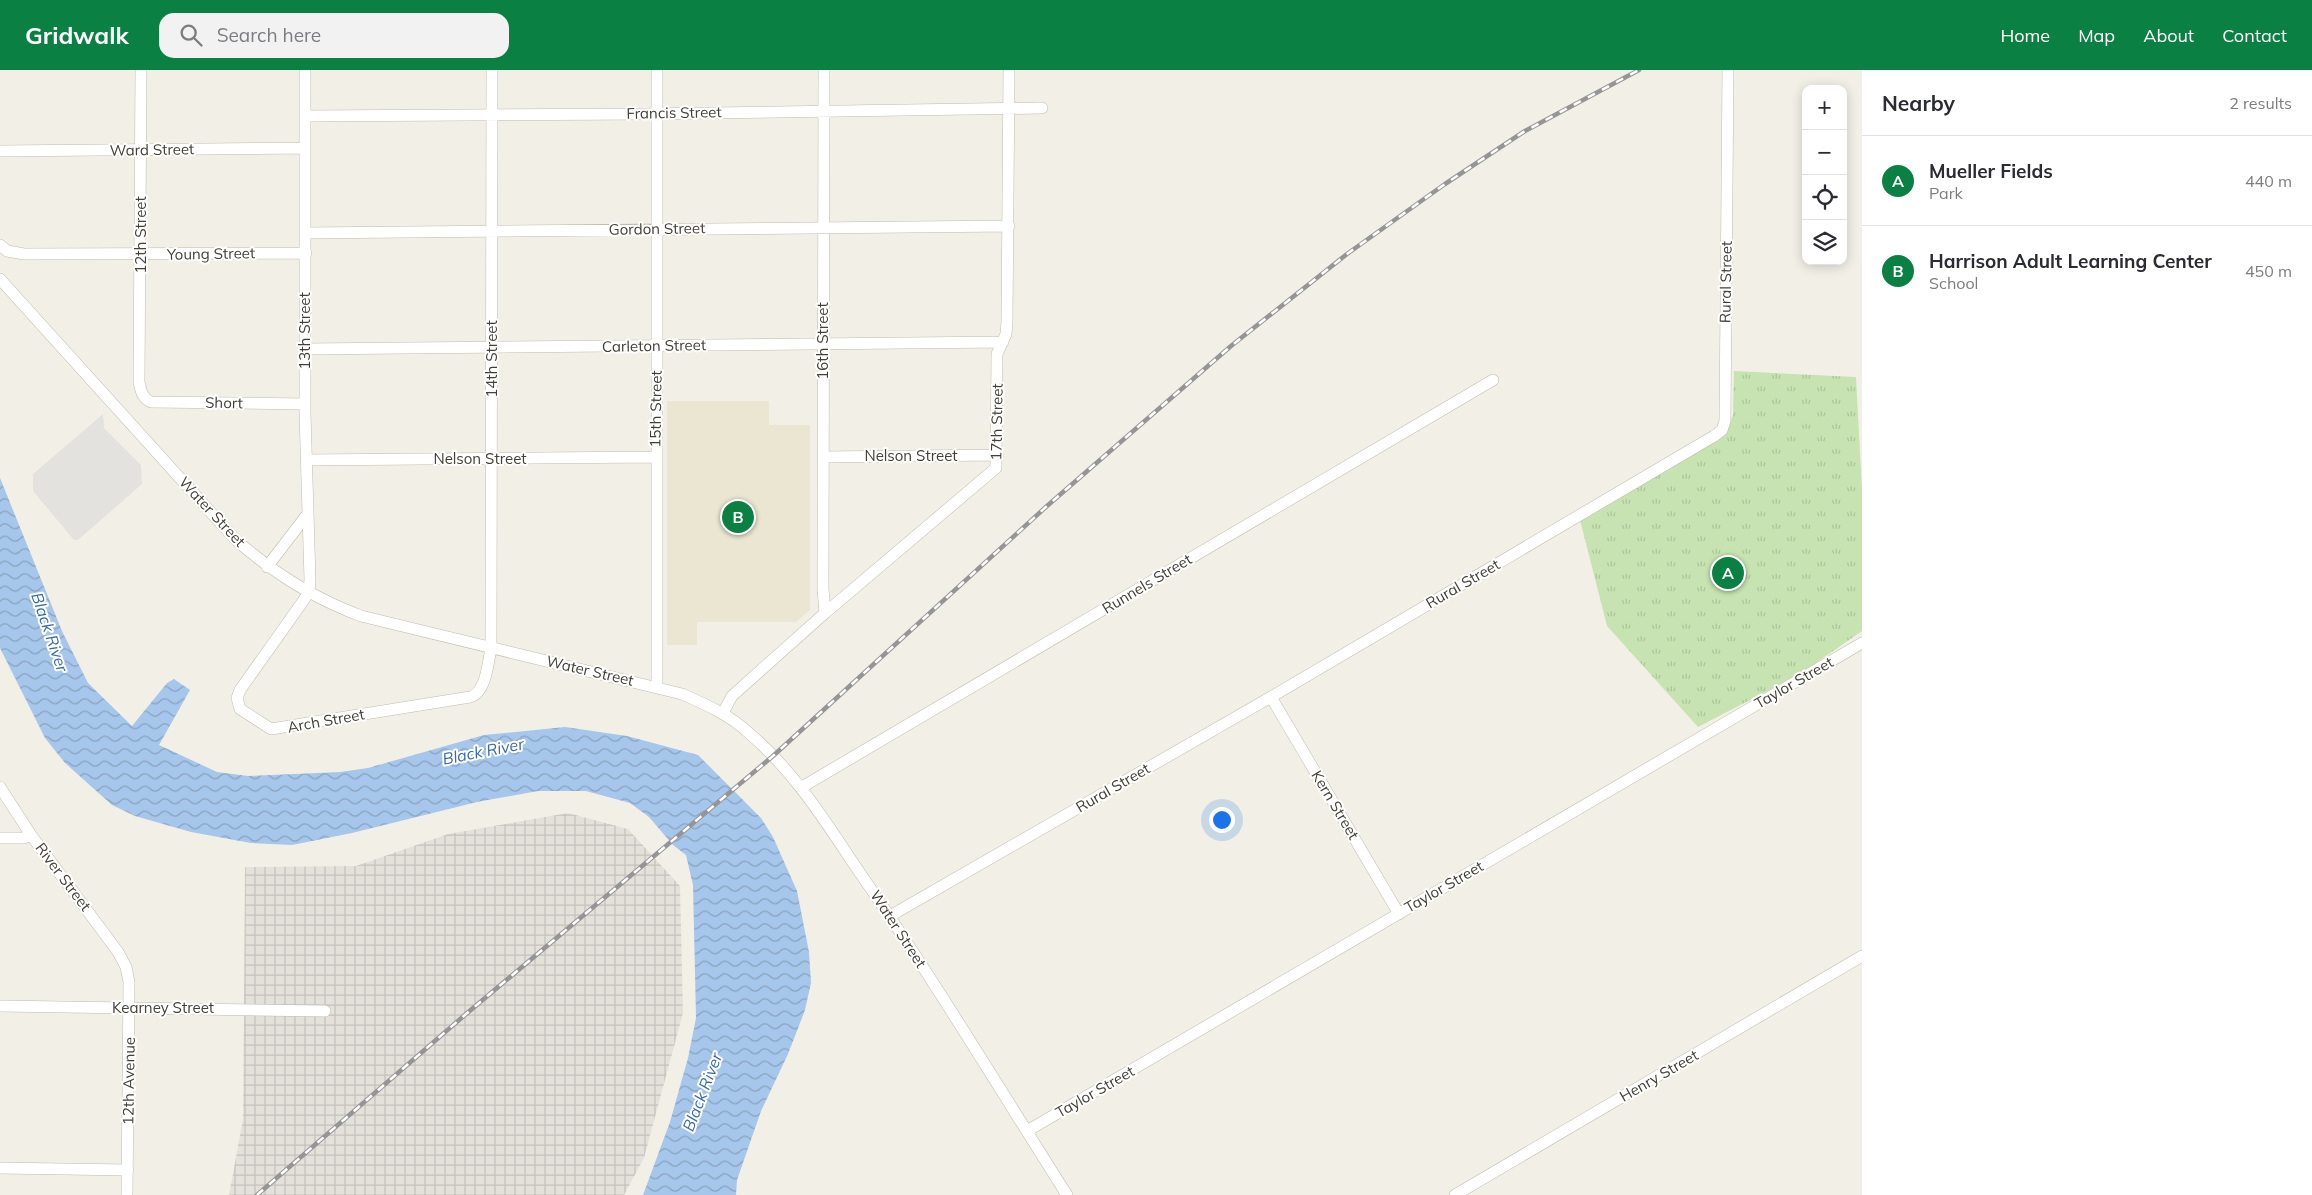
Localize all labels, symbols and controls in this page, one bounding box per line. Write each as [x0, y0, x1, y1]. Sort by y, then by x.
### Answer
search box [159, 13, 509, 58]
text: Gridwalk [25, 20, 129, 50]
icon: search [177, 21, 205, 49]
text: Search here [217, 23, 321, 47]
text: Home [2000, 24, 2050, 47]
text: Map [2078, 24, 2115, 47]
text: About [2143, 24, 2194, 47]
text: Contact [2222, 24, 2287, 47]
map controls [1802, 85, 1847, 265]
button: + [1802, 85, 1847, 130]
text: Nearby [1882, 90, 1955, 116]
text: 2 results [2229, 93, 2292, 113]
street label: Francis Street [626, 102, 722, 123]
button: − [1802, 130, 1847, 175]
street label: Ward Street [110, 139, 194, 160]
text: Mueller Fields [1929, 159, 2053, 183]
text: A [1892, 171, 1904, 191]
text: 440 m [2245, 171, 2292, 191]
button: locate [1802, 175, 1847, 220]
text: Park [1929, 183, 1963, 203]
street label: 12th Street [131, 196, 150, 274]
street label: Gordon Street [609, 218, 705, 239]
button: layers [1802, 220, 1847, 265]
street label: Rural Street [1715, 241, 1736, 323]
street label: Young Street [166, 243, 255, 264]
text: Harrison Adult Learning Center [1929, 249, 2212, 273]
text: B [1892, 261, 1904, 281]
text: 450 m [2245, 261, 2292, 281]
text: School [1929, 273, 1978, 293]
street label: 13th Street [295, 292, 314, 370]
street label: 16th Street [813, 302, 832, 380]
street label: 14th Street [482, 320, 501, 398]
street label: Carleton Street [602, 335, 706, 356]
street label: 15th Street [645, 370, 666, 448]
street label: 17th Street [986, 383, 1007, 461]
street label: Short [205, 393, 243, 412]
street label: Nelson Street [864, 446, 958, 465]
street label: Nelson Street [433, 449, 527, 468]
street label: Water Street [175, 473, 250, 551]
pin: B [722, 498, 754, 536]
street label: Runnels Street [1098, 549, 1195, 618]
pin: A [1712, 554, 1744, 592]
street label: Rural Street [1422, 555, 1503, 612]
water label: Black River [27, 590, 73, 675]
street label: Water Street [545, 651, 636, 690]
street label: Taylor Street [1751, 652, 1837, 713]
street label: Arch Street [286, 704, 366, 737]
water label: Black River [441, 733, 527, 769]
street label: Rural Street [1072, 759, 1153, 816]
street label: Kern Street [1307, 767, 1363, 843]
your location [1209, 807, 1235, 833]
street label: River Street [31, 839, 95, 915]
street label: Taylor Street [1401, 856, 1487, 917]
street label: Water Street [866, 886, 931, 971]
street label: Kearney Street [112, 998, 214, 1017]
street label: 12th Avenue [118, 1037, 139, 1125]
street label: Henry Street [1616, 1045, 1701, 1106]
water label: Black River [678, 1049, 727, 1134]
street label: Taylor Street [1052, 1061, 1138, 1122]

